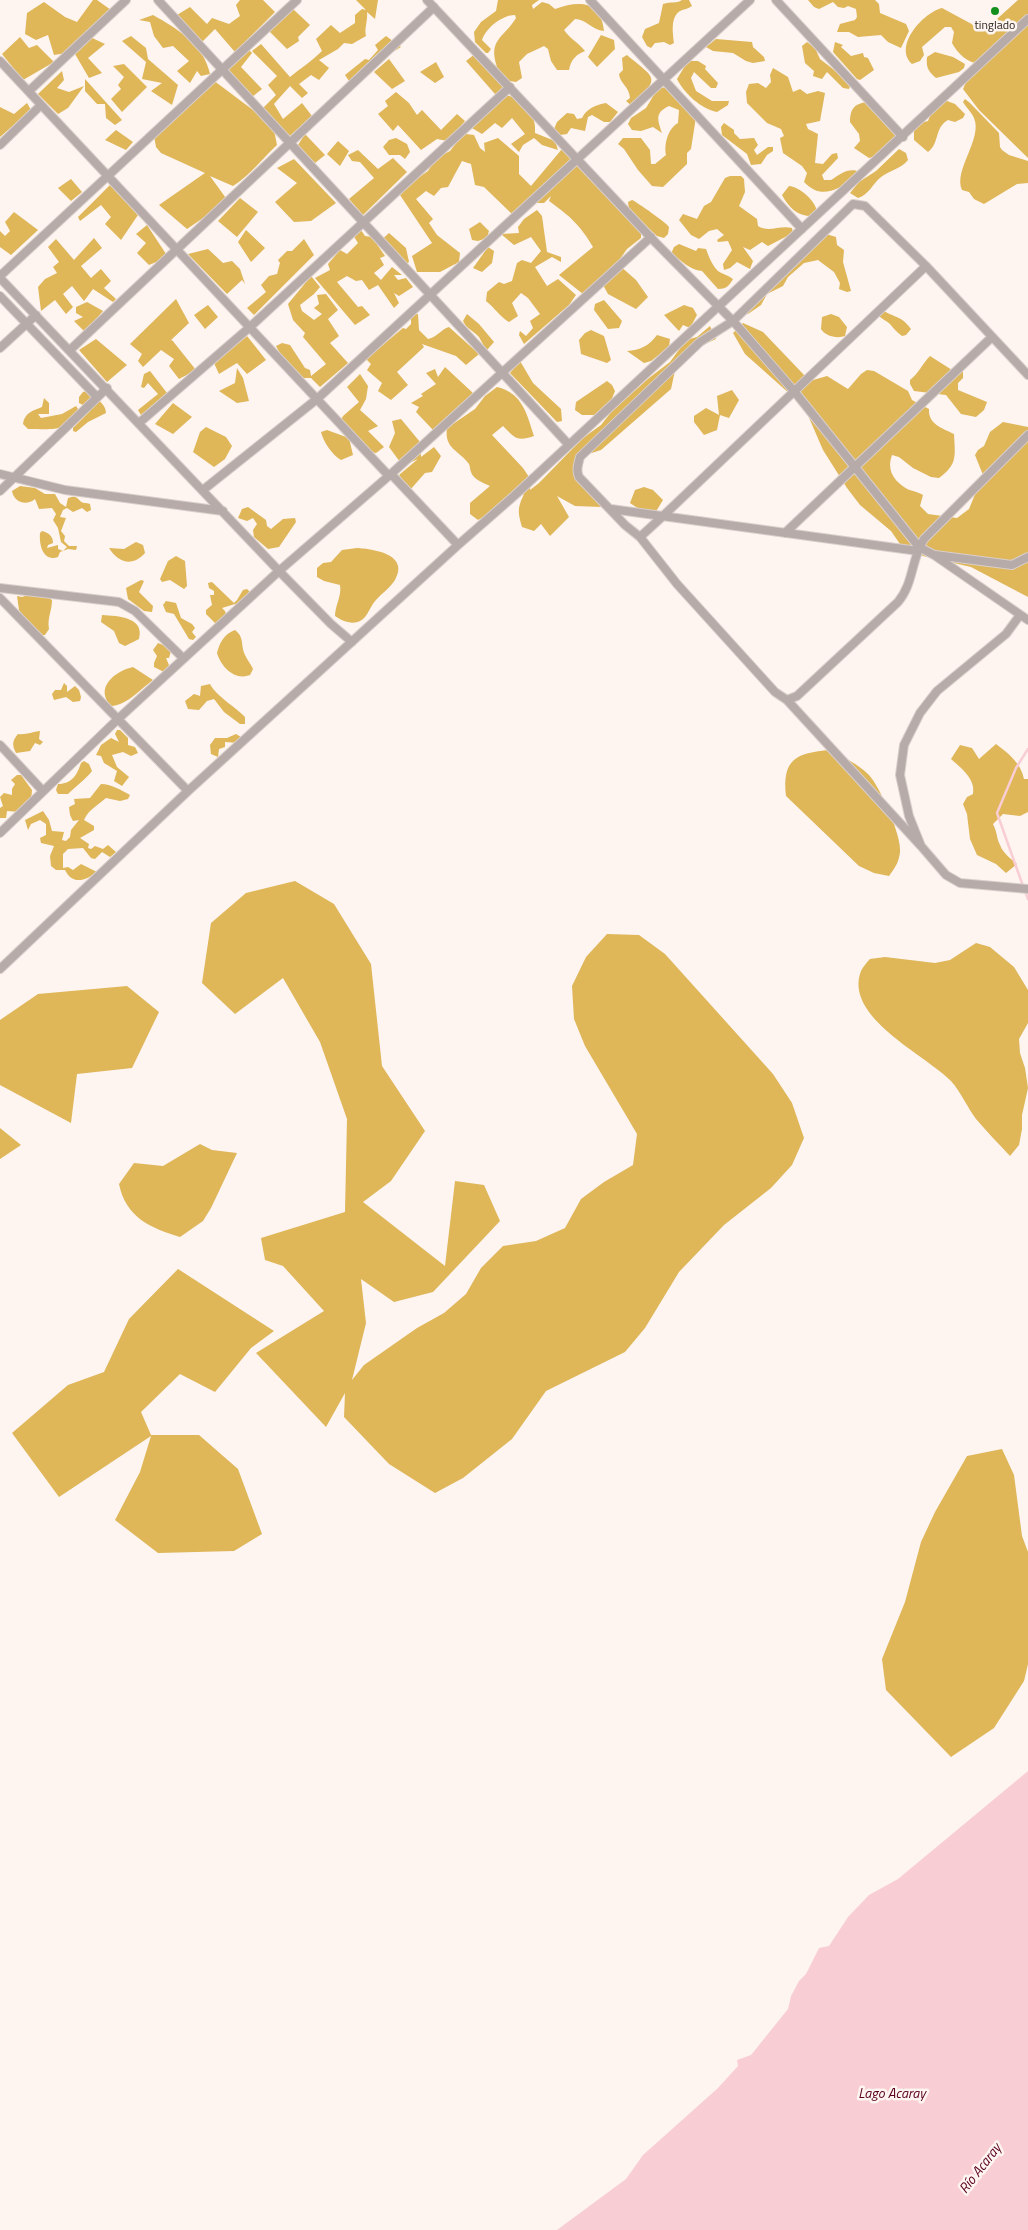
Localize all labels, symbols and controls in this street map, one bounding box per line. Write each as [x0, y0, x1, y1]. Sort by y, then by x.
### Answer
marker: tinglado [989, 5, 1001, 17]
place label: tinglado [975, 19, 1015, 33]
water label: Lago Acaray [858, 2087, 926, 2103]
water label: Río Acaray [956, 2141, 1006, 2197]

